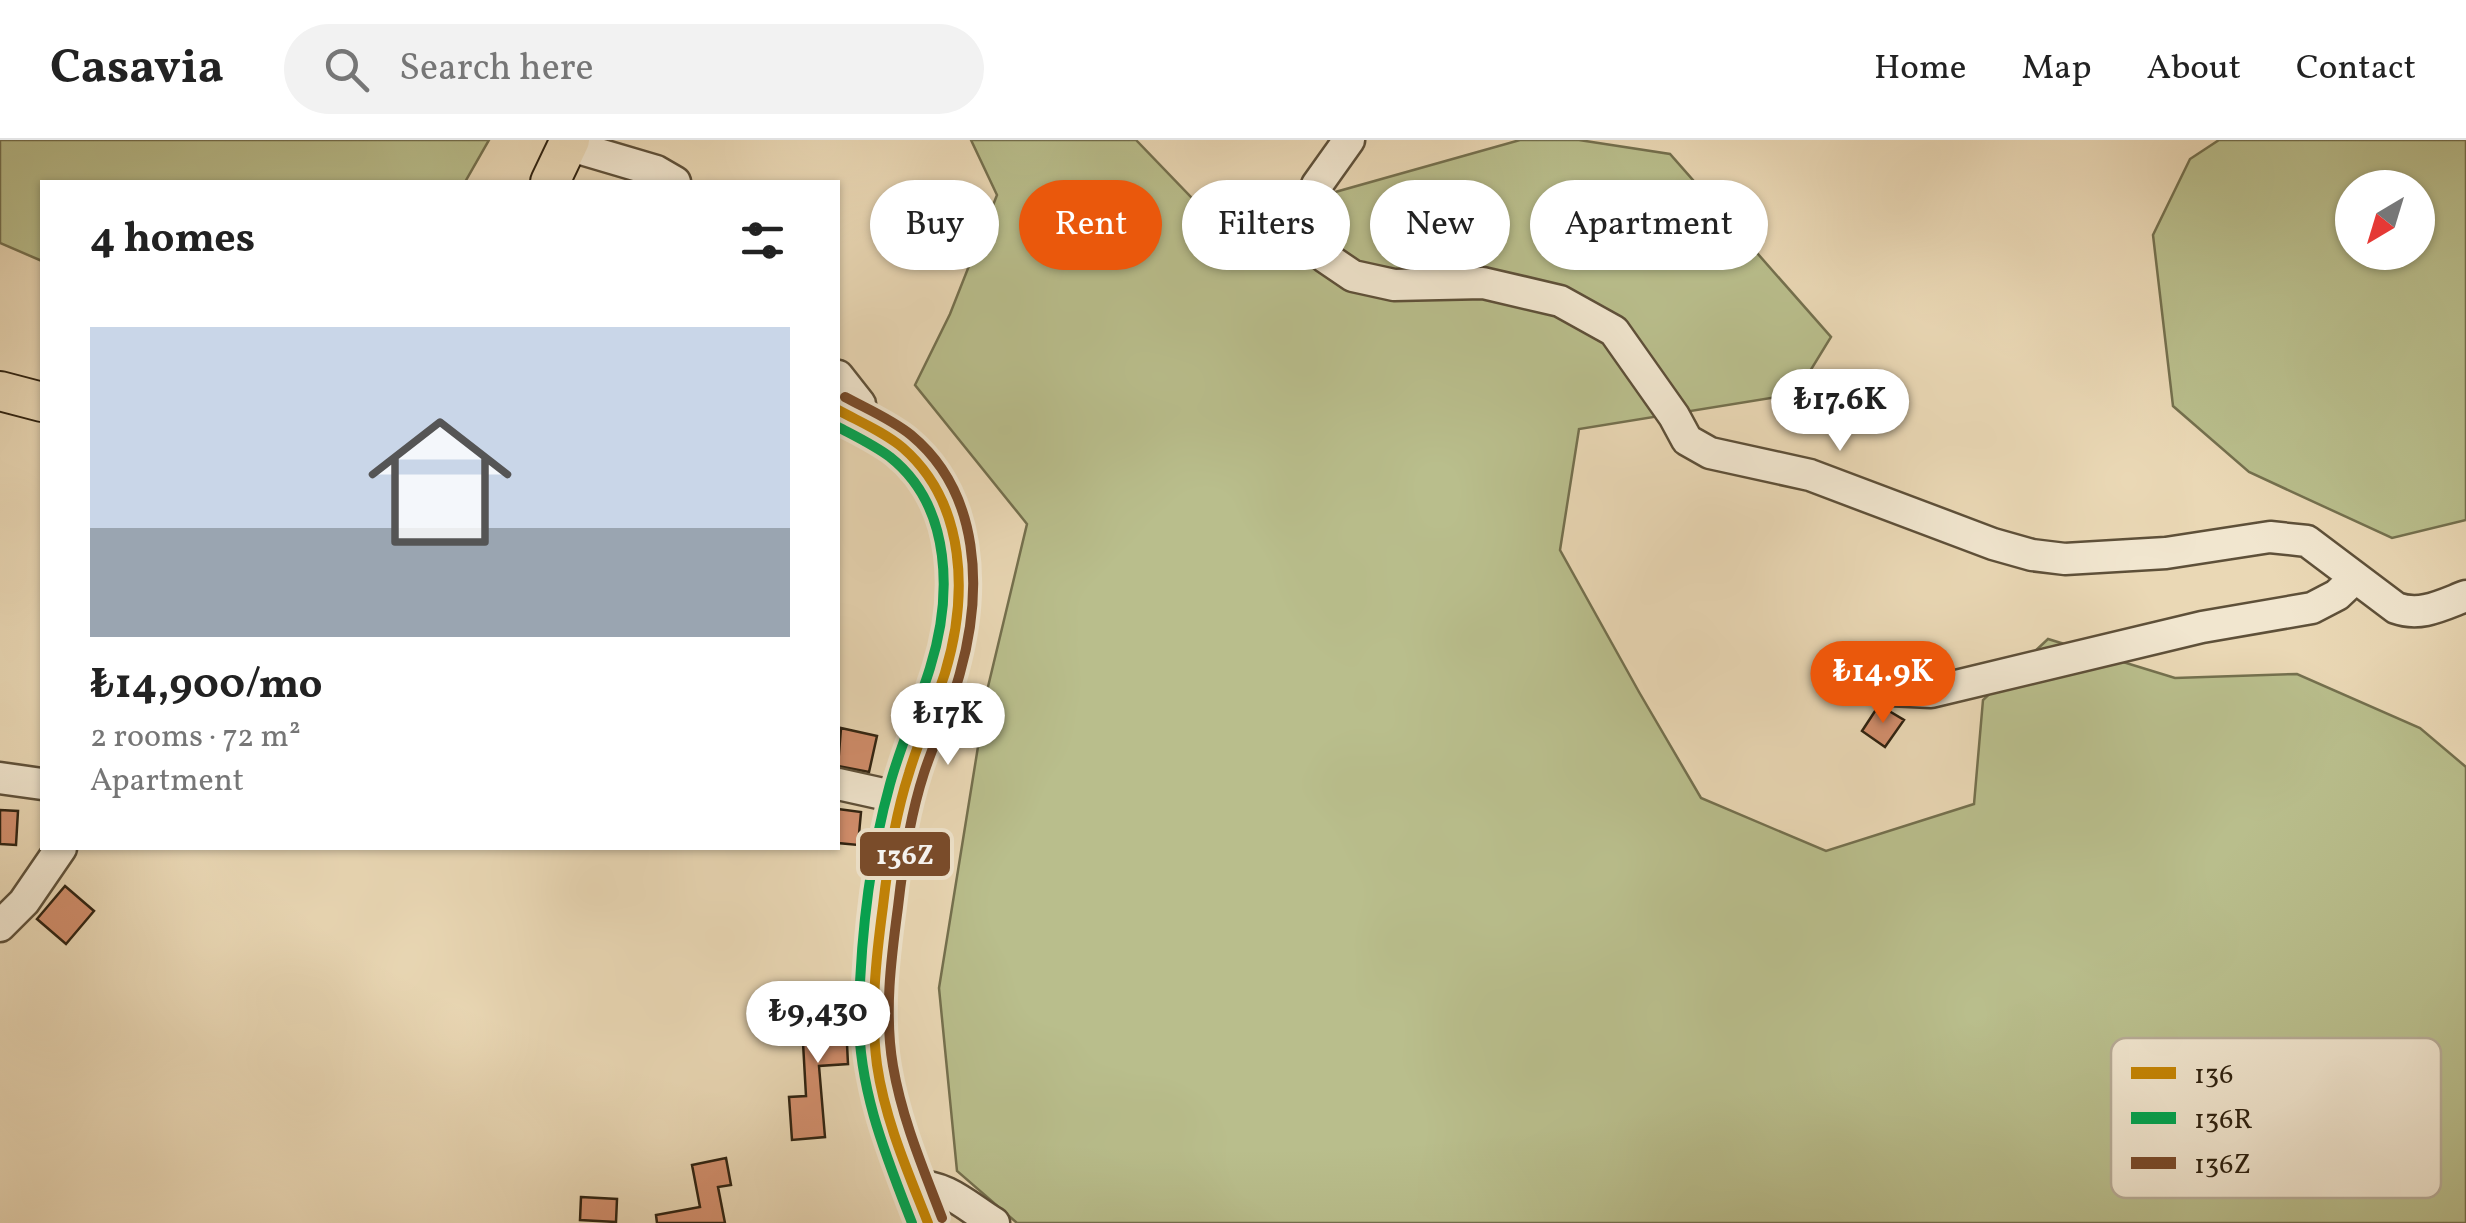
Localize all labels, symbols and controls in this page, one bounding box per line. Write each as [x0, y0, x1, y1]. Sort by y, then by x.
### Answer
search box [284, 24, 984, 114]
text: Casavia [50, 36, 224, 103]
icon: search [319, 42, 374, 97]
text: Search here [399, 43, 594, 96]
text: Home [1874, 45, 1966, 93]
text: Map [2021, 45, 2092, 93]
text: About [2147, 45, 2241, 93]
text: Contact [2296, 45, 2416, 93]
north arrow [2335, 170, 2435, 270]
map controls [2335, 170, 2435, 270]
chip: Buy [870, 180, 999, 270]
chip: Rent [1019, 180, 1162, 270]
chip: Filters [1182, 180, 1350, 270]
chip: New [1370, 180, 1510, 270]
chip: Apartment [1530, 180, 1768, 270]
text: 4 homes [90, 211, 255, 270]
icon: filters [735, 213, 790, 268]
pin: ₺17.6K [1759, 369, 1921, 454]
text: ₺17.6K [1793, 379, 1887, 423]
icon: home [350, 392, 530, 572]
pin: ₺14.9K [1802, 641, 1964, 726]
text: ₺14.9K [1832, 651, 1934, 695]
text: ₺14,900/mo [90, 657, 323, 716]
pin: ₺17K [889, 683, 1007, 768]
text: ₺17K [913, 693, 983, 737]
text: 2 rooms · 72 m² [90, 716, 301, 760]
text: Apartment [90, 760, 244, 804]
line badge: 136Z [858, 830, 952, 878]
text: 136Z [876, 837, 934, 876]
pin: ₺9,430 [737, 981, 899, 1066]
text: ₺9,430 [768, 991, 868, 1035]
legend [2111, 1038, 2441, 1198]
text: 136 [2194, 1056, 2233, 1095]
text: 136R [2194, 1101, 2253, 1140]
text: 136Z [2194, 1146, 2251, 1185]

